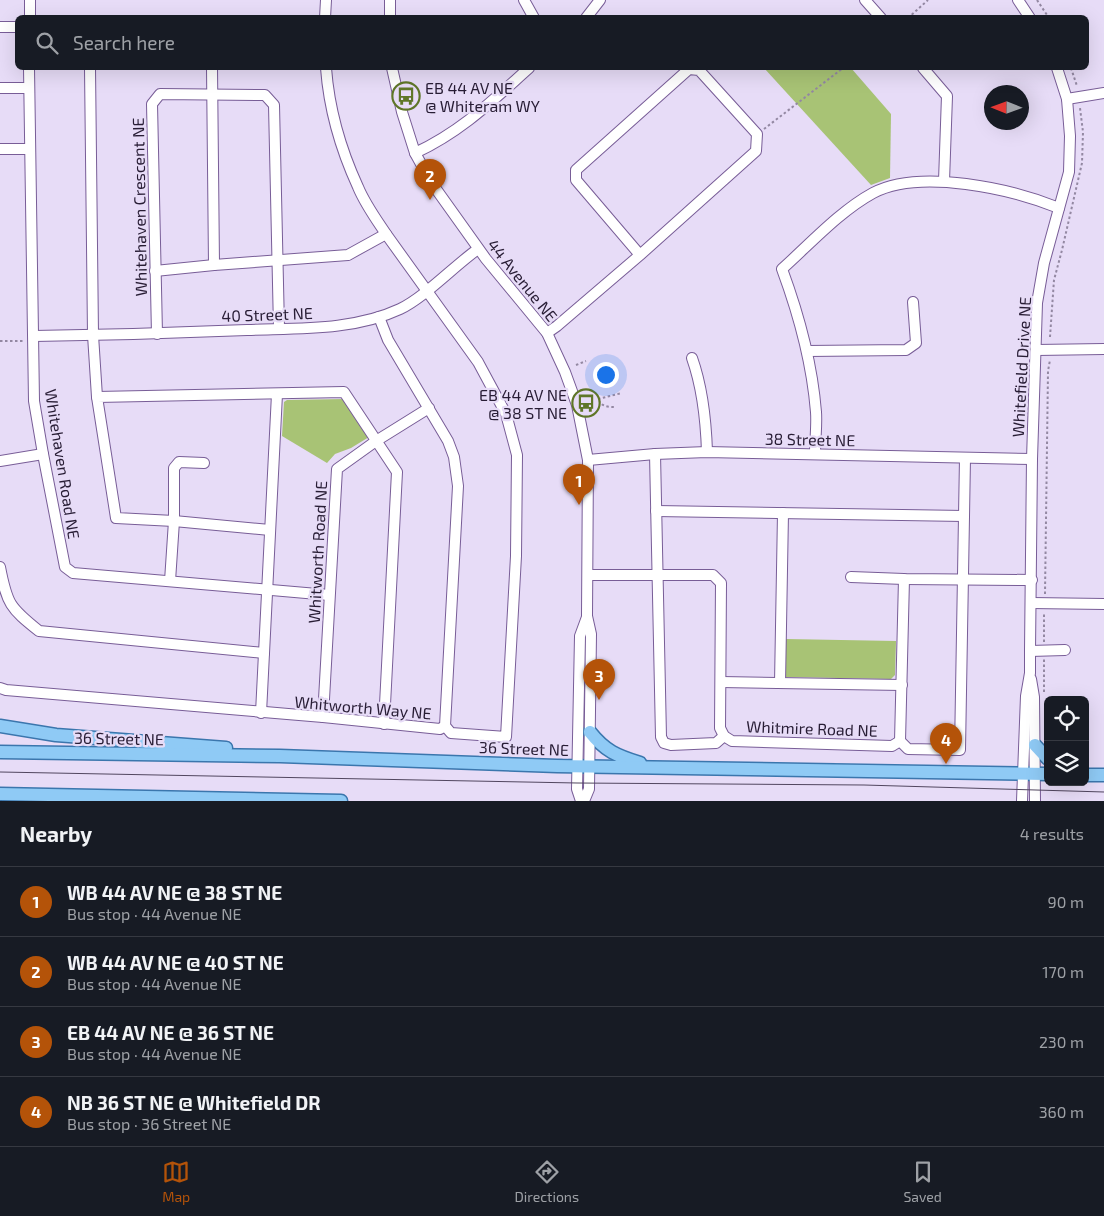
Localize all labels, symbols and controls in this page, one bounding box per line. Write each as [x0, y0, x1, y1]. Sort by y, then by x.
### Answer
search box [15, 15, 1089, 70]
icon: search [33, 29, 61, 57]
text: Search here [73, 31, 175, 54]
place label: EB 44 AV NE @ Whiteram WY [425, 78, 540, 115]
bus stop icon: EB 44 AV NE @ Whiteram WY [391, 81, 421, 111]
north arrow [984, 85, 1029, 130]
street label: Whitehaven Crescent NE [128, 118, 150, 296]
pin: 2 [414, 159, 446, 200]
street label: 44 Avenue NE [484, 235, 562, 325]
street label: Whitefield Drive NE [1008, 296, 1034, 438]
street label: 40 Street NE [221, 303, 313, 325]
your location [593, 362, 619, 388]
place label: EB 44 AV NE @ 38 ST NE [479, 385, 567, 422]
street label: Whitehaven Road NE [42, 388, 84, 540]
bus stop icon: EB 44 AV NE @ 38 ST NE [571, 388, 601, 418]
street label: 38 Street NE [765, 429, 855, 449]
pin: 1 [563, 464, 595, 505]
street label: Whitworth Road NE [304, 480, 330, 624]
pin: 3 [583, 659, 615, 700]
street label: Whitworth Way NE [294, 692, 432, 722]
map controls [1044, 696, 1089, 786]
button: locate [1044, 696, 1089, 741]
street label: Whitmire Road NE [746, 716, 878, 740]
pin: 4 [930, 723, 962, 764]
street label: 36 Street NE [74, 728, 164, 748]
street label: 36 Street NE [479, 737, 569, 759]
button: layers [1044, 741, 1089, 786]
text: Nearby [20, 821, 92, 846]
text: 4 results [1020, 824, 1084, 843]
text: WB 44 AV NE @ 38 ST NE [67, 881, 282, 904]
text: 1 [33, 892, 39, 911]
text: 90 m [1048, 892, 1084, 911]
text: Bus stop · 44 Avenue NE [67, 904, 242, 923]
text: WB 44 AV NE @ 40 ST NE [67, 951, 284, 974]
text: 2 [31, 962, 41, 981]
text: 170 m [1042, 962, 1084, 981]
text: Bus stop · 44 Avenue NE [67, 974, 242, 993]
text: EB 44 AV NE @ 36 ST NE [67, 1021, 274, 1044]
text: 3 [31, 1032, 41, 1051]
text: 230 m [1039, 1032, 1084, 1051]
text: Bus stop · 44 Avenue NE [67, 1044, 242, 1063]
text: NB 36 ST NE @ Whitefield DR [67, 1091, 321, 1114]
text: 4 [31, 1102, 41, 1121]
text: 360 m [1039, 1102, 1084, 1121]
text: Bus stop · 36 Street NE [67, 1114, 231, 1133]
tab: Map [162, 1158, 190, 1205]
tab: Directions [515, 1158, 579, 1205]
tab: Saved [903, 1158, 942, 1205]

